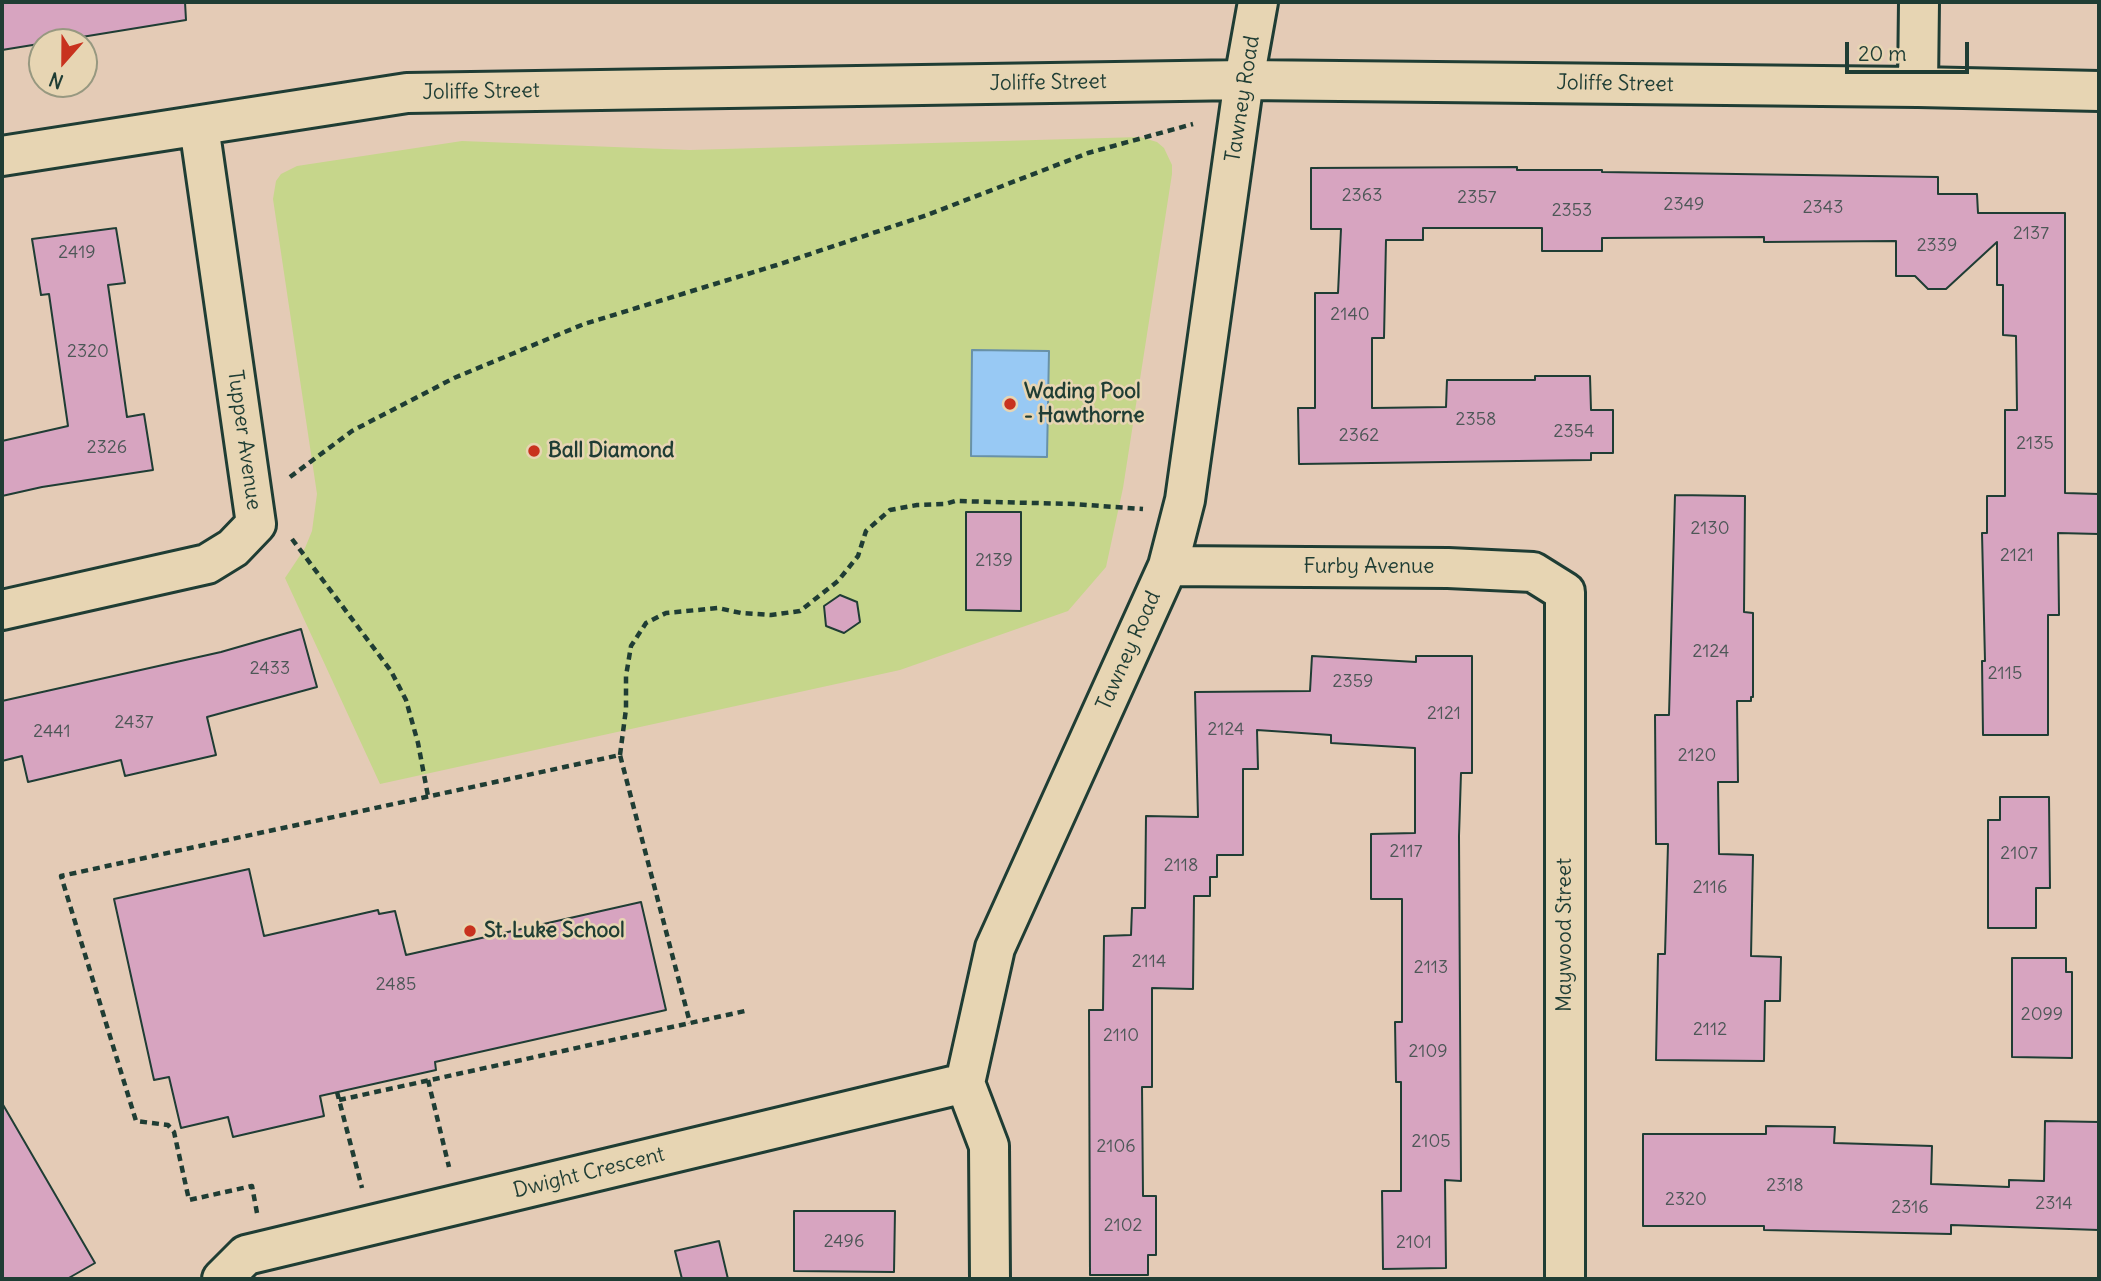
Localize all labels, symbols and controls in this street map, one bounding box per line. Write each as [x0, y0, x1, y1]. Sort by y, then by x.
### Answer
north arrow [28, 28, 98, 98]
scale bar [1849, 28, 1973, 72]
street label: Tawney Road [1221, 34, 1265, 164]
text: 20 m [1858, 40, 1907, 67]
text: N [46, 67, 67, 94]
street label: Joliffe Street [989, 69, 1107, 97]
street label: Joliffe Street [1556, 70, 1674, 98]
street label: Joliffe Street [422, 78, 540, 106]
house number: 2363 [1342, 185, 1382, 207]
house number: 2357 [1457, 187, 1497, 209]
house number: 2349 [1664, 194, 1704, 216]
house number: 2343 [1803, 197, 1843, 219]
house number: 2353 [1552, 200, 1592, 222]
house number: 2137 [2013, 223, 2049, 245]
house number: 2339 [1917, 235, 1957, 257]
house number: 2419 [58, 242, 96, 264]
house number: 2140 [1330, 304, 1370, 326]
house number: 2320 [67, 341, 109, 363]
street label: Tupper Avenue [222, 368, 266, 512]
place label: Wading Pool - Hawthorne [1024, 379, 1145, 429]
marker: Wading Pool - Hawthorne [1002, 396, 1018, 412]
house number: 2358 [1456, 409, 1496, 431]
house number: 2354 [1554, 421, 1594, 443]
house number: 2362 [1339, 425, 1379, 447]
house number: 2135 [2016, 433, 2054, 455]
house number: 2326 [87, 437, 127, 459]
place label: Ball Diamond [548, 438, 674, 464]
marker: Ball Diamond [526, 443, 542, 459]
house number: 2130 [1690, 518, 1730, 540]
house number: 2121 [2000, 545, 2034, 567]
house number: 2139 [975, 550, 1013, 572]
street label: Furby Avenue [1304, 554, 1434, 580]
street label: Tawney Road [1092, 588, 1166, 714]
house number: 2124 [1693, 641, 1729, 663]
house number: 2433 [250, 658, 290, 680]
house number: 2115 [1988, 663, 2022, 685]
house number: 2359 [1333, 671, 1373, 693]
house number: 2121 [1427, 703, 1461, 725]
house number: 2437 [114, 712, 154, 734]
house number: 2124 [1208, 719, 1244, 741]
house number: 2441 [33, 721, 71, 743]
house number: 2120 [1678, 745, 1716, 767]
house number: 2117 [1390, 841, 1422, 863]
house number: 2107 [2000, 843, 2038, 865]
house number: 2118 [1164, 855, 1198, 877]
street label: Maywood Street [1552, 858, 1578, 1012]
house number: 2116 [1693, 877, 1727, 899]
place label: St. Luke School [484, 918, 625, 944]
marker: St. Luke School [462, 923, 478, 939]
house number: 2114 [1132, 951, 1166, 973]
house number: 2113 [1414, 957, 1448, 979]
house number: 2485 [376, 974, 416, 996]
house number: 2099 [2021, 1004, 2063, 1026]
house number: 2112 [1693, 1019, 1727, 1041]
house number: 2110 [1103, 1025, 1139, 1047]
house number: 2109 [1408, 1041, 1448, 1063]
house number: 2105 [1411, 1131, 1451, 1153]
house number: 2106 [1096, 1136, 1136, 1158]
street label: Dwight Crescent [511, 1142, 667, 1204]
house number: 2318 [1766, 1175, 1804, 1197]
house number: 2320 [1665, 1189, 1707, 1211]
house number: 2314 [2035, 1193, 2073, 1215]
house number: 2316 [1891, 1197, 1929, 1219]
house number: 2102 [1104, 1215, 1142, 1237]
house number: 2496 [824, 1231, 864, 1253]
house number: 2101 [1396, 1232, 1432, 1254]

